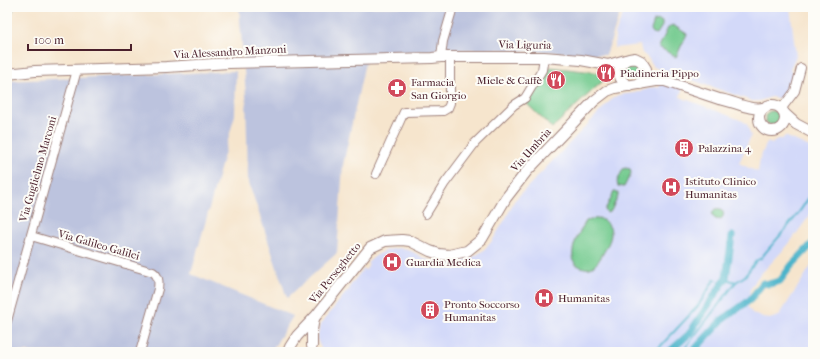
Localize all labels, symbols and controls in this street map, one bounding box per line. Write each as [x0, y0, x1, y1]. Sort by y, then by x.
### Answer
scale bar [28, 26, 131, 52]
text: 100 m [34, 33, 64, 47]
street label: Via Liguria [497, 38, 552, 52]
street label: Via Alessandro Manzoni [172, 43, 287, 62]
restaurant icon: Piadineria Pippo [595, 62, 617, 84]
place label: Piadineria Pippo [620, 67, 699, 80]
restaurant icon: Miele & Caffè [545, 69, 567, 91]
place label: Miele & Caffè [477, 74, 543, 87]
place label: Farmacia San Giorgio [411, 76, 467, 102]
pharmacy icon: Farmacia San Giorgio [386, 77, 408, 99]
street label: Via Guglielmo Marconi [16, 114, 60, 224]
street label: Via Umbria [507, 125, 555, 175]
building icon: Palazzina 4 [673, 137, 695, 159]
place label: Palazzina 4 [698, 142, 752, 155]
place label: Istituto Clinico Humanitas [685, 175, 757, 201]
hospital icon: Istituto Clinico Humanitas [660, 176, 682, 198]
street label: Via Galileo Galilei [56, 227, 142, 263]
street label: Via Perseghetto [306, 240, 364, 307]
hospital icon: Guardia Medica [381, 251, 403, 273]
place label: Guardia Medica [406, 256, 482, 269]
hospital icon: Humanitas [533, 287, 555, 309]
place label: Humanitas [558, 292, 610, 305]
place label: Pronto Soccorso Humanitas [444, 298, 520, 324]
building icon: Pronto Soccorso Humanitas [419, 299, 441, 321]

